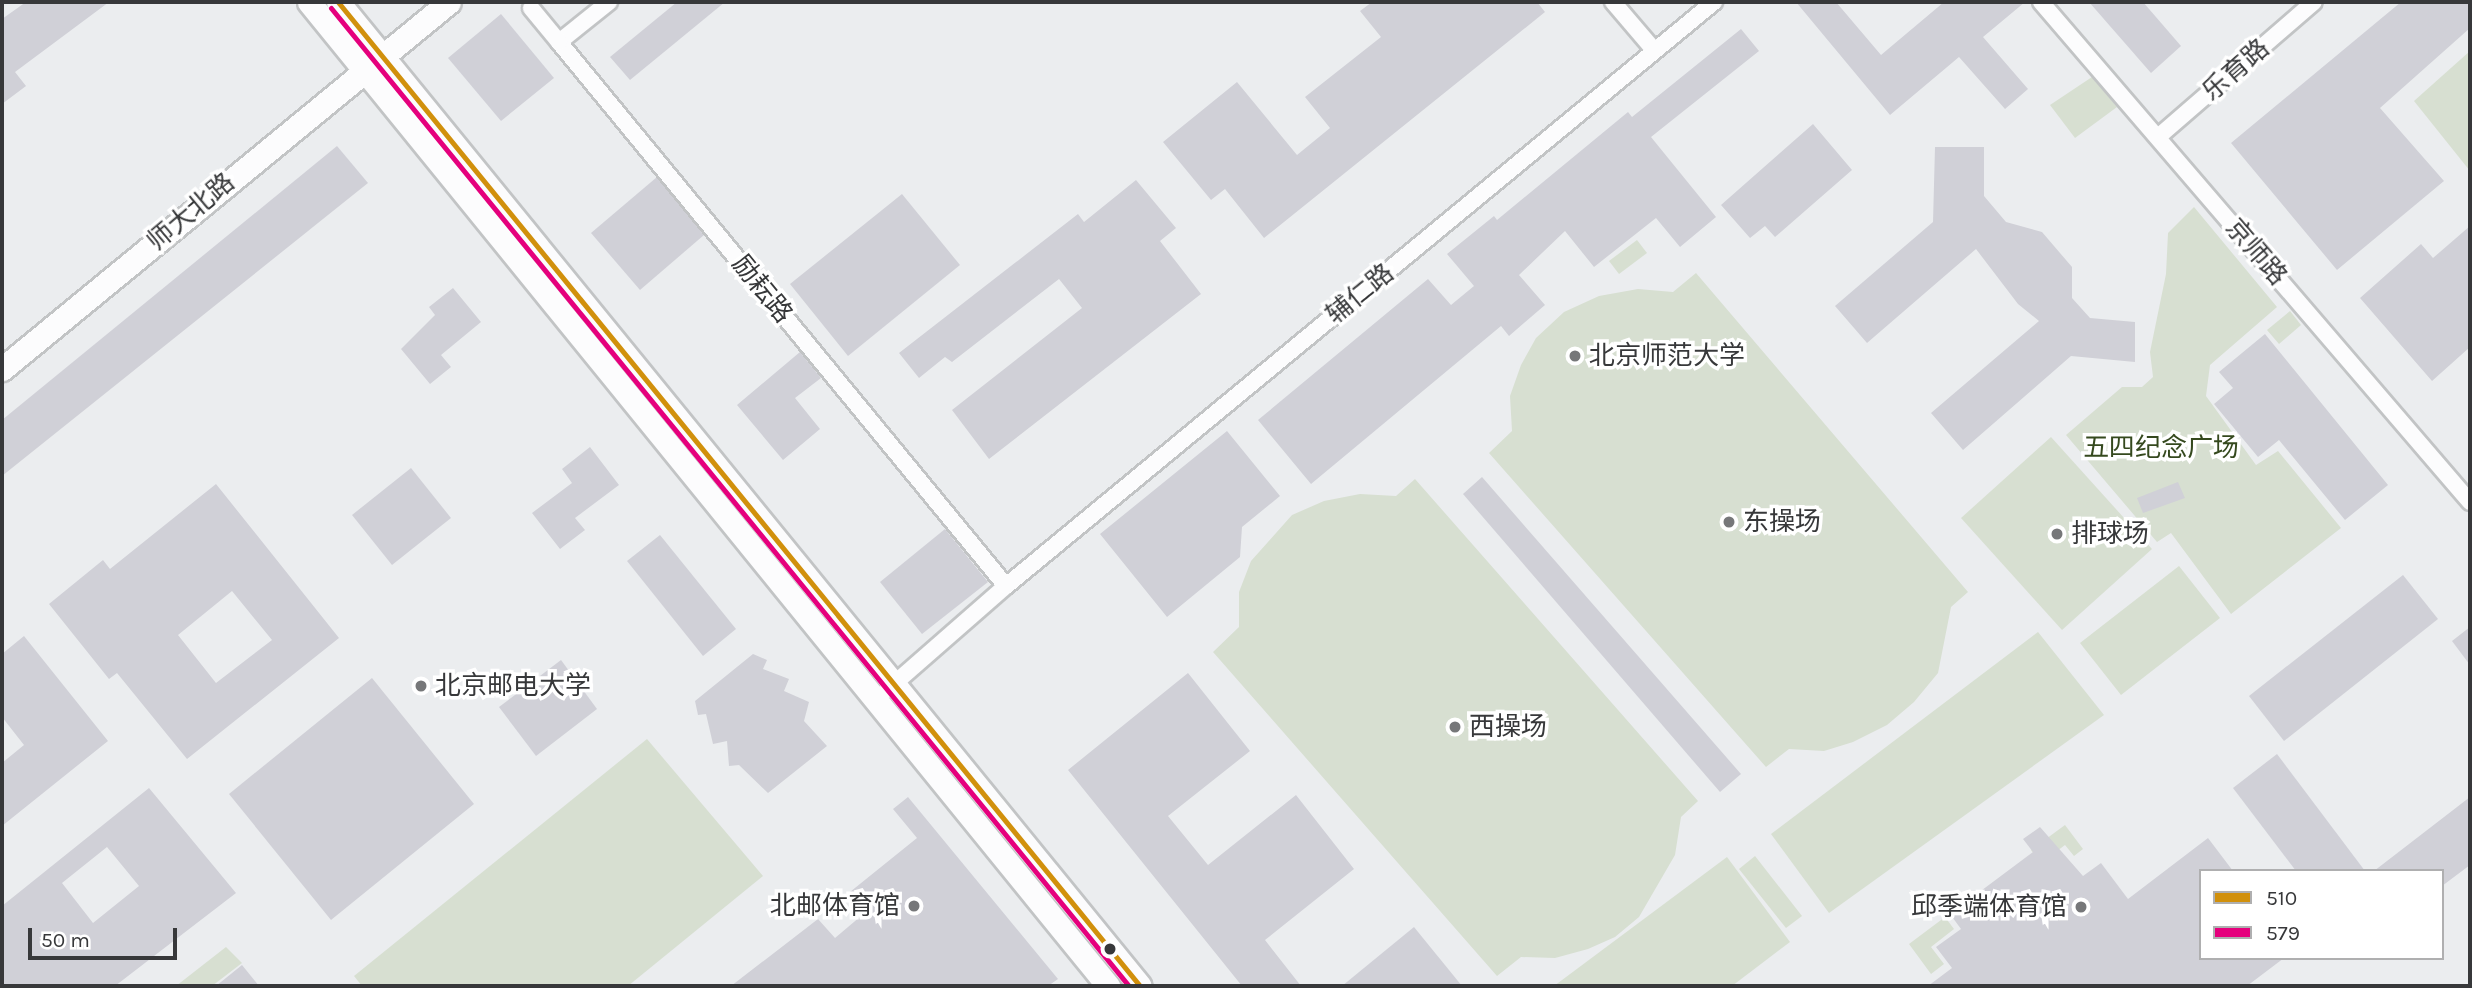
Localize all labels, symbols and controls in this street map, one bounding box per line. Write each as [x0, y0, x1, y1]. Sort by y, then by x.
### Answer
street label: 乐育路 [2196, 33, 2276, 107]
street label: 师大北路 [141, 167, 241, 257]
street label: 京师路 [2219, 212, 2293, 292]
street label: 励耘路 [725, 249, 799, 329]
street label: 辅仁路 [1320, 257, 1400, 331]
place label: 北京师范大学 [1589, 340, 1745, 372]
marker: 北京师范大学 [1567, 348, 1583, 364]
park label: 五四纪念广场 [2083, 432, 2239, 464]
place label: 东操场 [1743, 506, 1821, 538]
marker: 东操场 [1721, 514, 1737, 530]
place label: 排球场 [2071, 518, 2149, 550]
marker: 排球场 [2049, 526, 2065, 542]
place label: 北京邮电大学 [435, 670, 591, 702]
marker: 北京邮电大学 [413, 678, 429, 694]
place label: 西操场 [1469, 711, 1547, 743]
marker: 西操场 [1447, 719, 1463, 735]
legend [2199, 869, 2444, 960]
text: 510 [2266, 886, 2297, 910]
place label: 北邮体育馆 [770, 890, 900, 922]
place label: 邱季端体育馆 [1911, 891, 2067, 923]
marker: 北邮体育馆 [906, 898, 922, 914]
marker: 邱季端体育馆 [2073, 899, 2089, 915]
scale bar [32, 914, 180, 958]
text: 579 [2266, 921, 2300, 945]
text: 50 m [41, 928, 90, 952]
unlabelled marker [1103, 942, 1117, 956]

